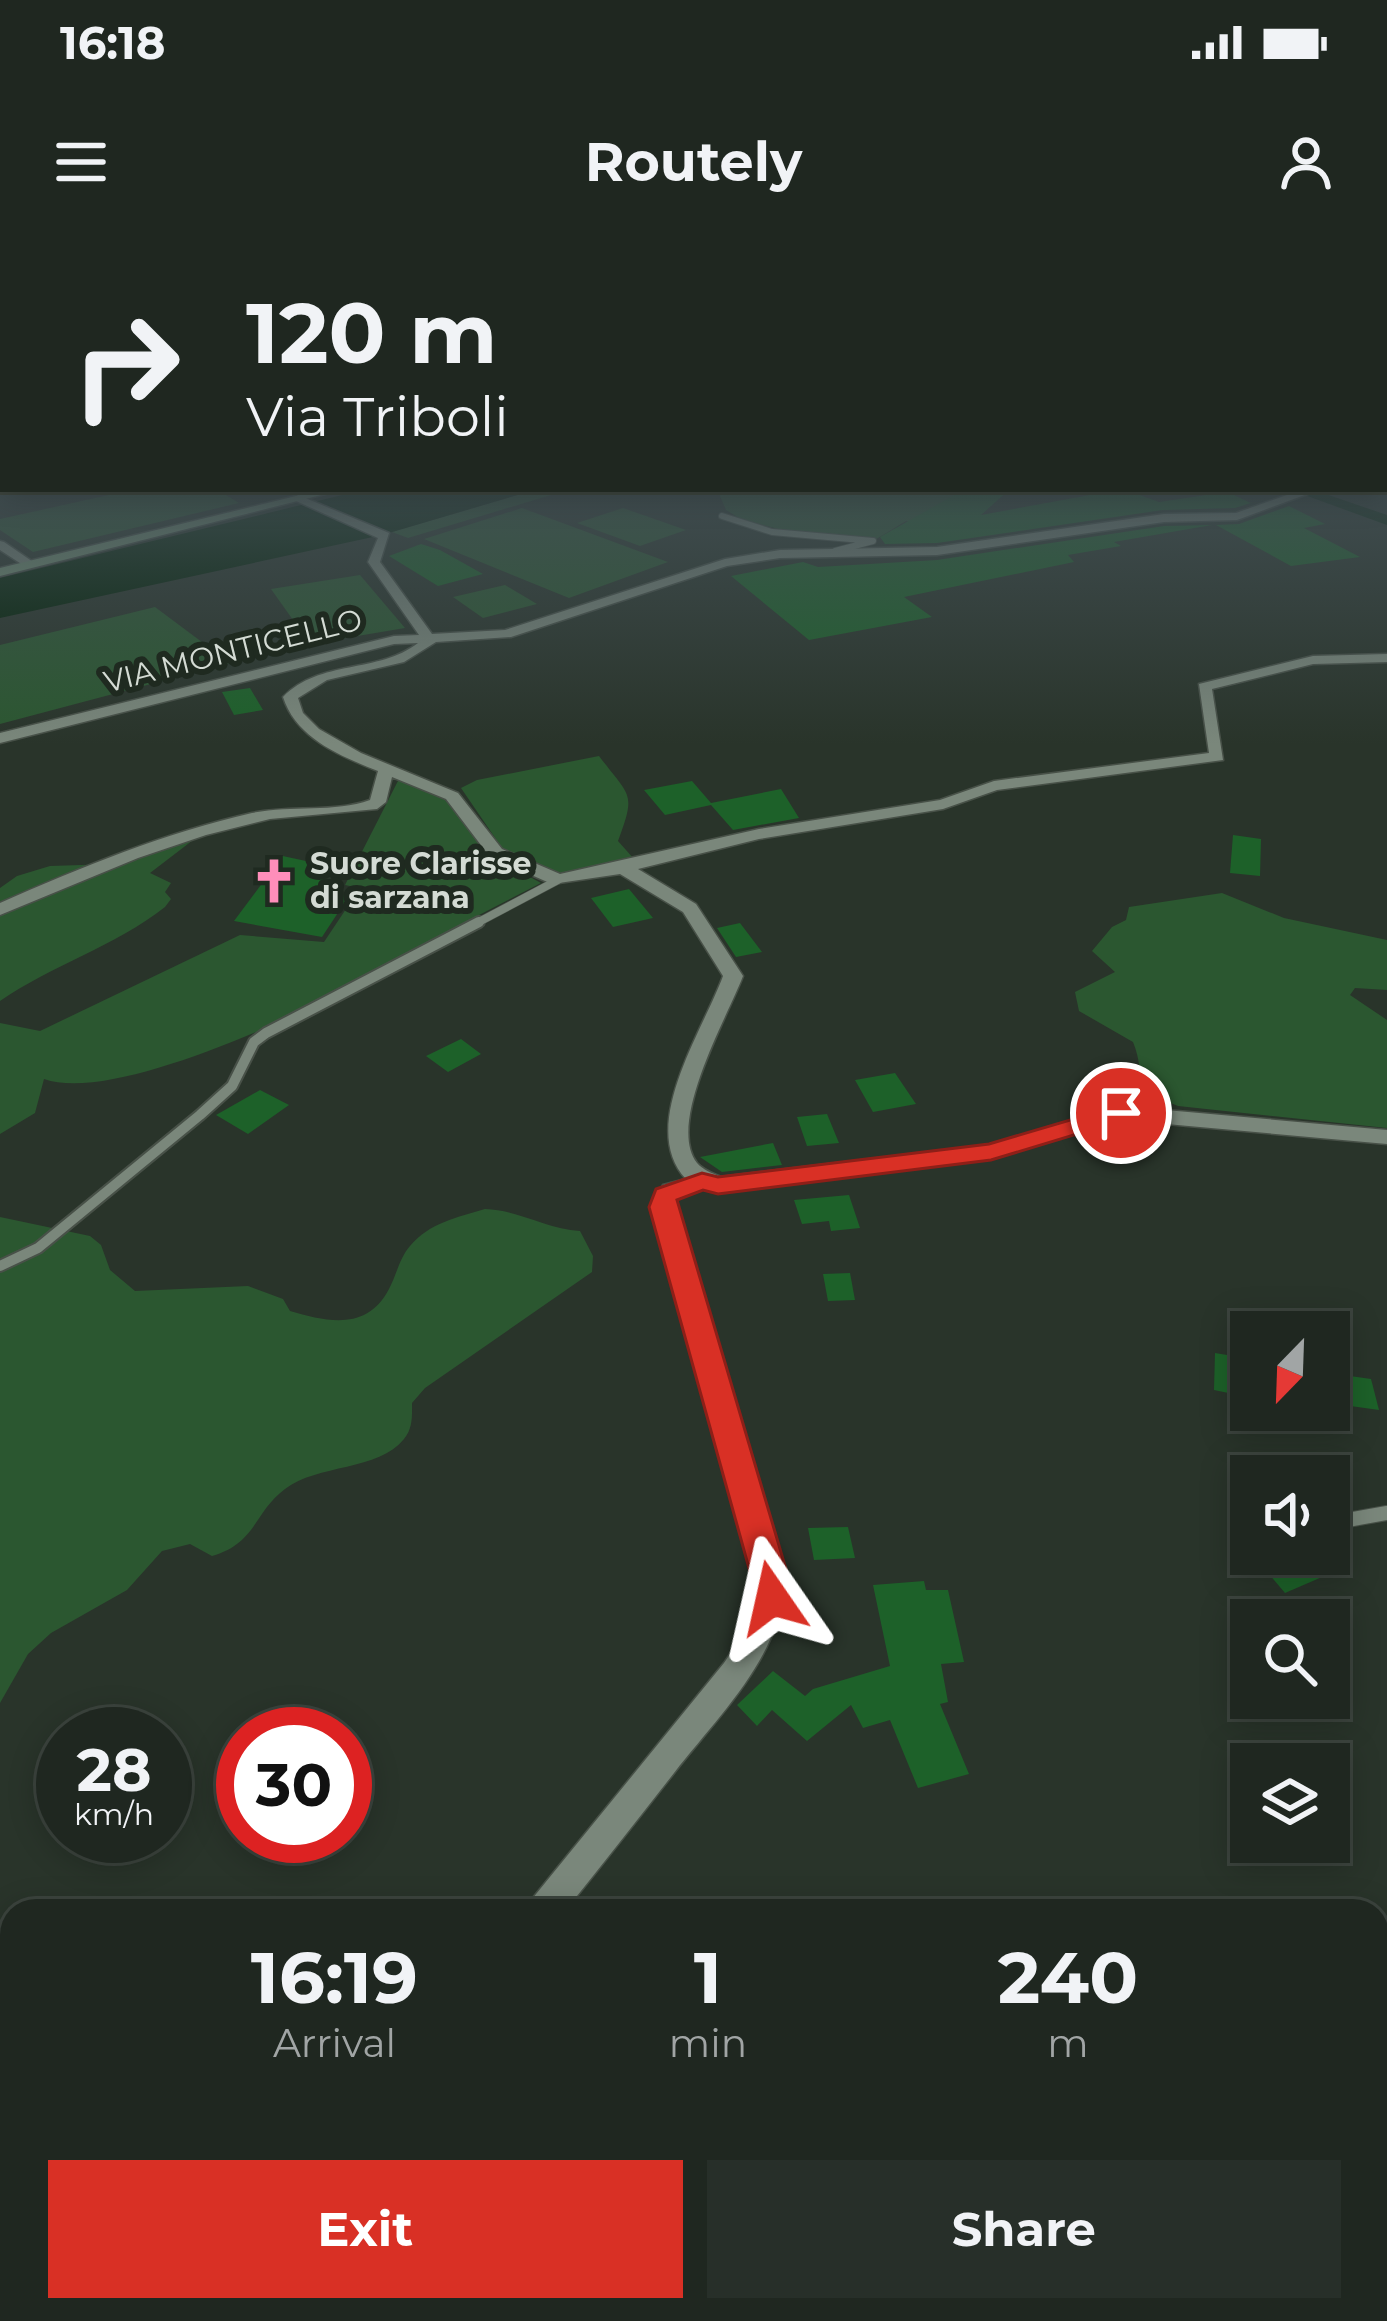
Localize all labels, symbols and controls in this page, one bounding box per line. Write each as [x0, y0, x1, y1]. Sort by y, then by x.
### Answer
text: 16:18 [60, 15, 165, 70]
icon: menu [48, 129, 114, 195]
text: Routely [585, 129, 802, 195]
icon: person [1273, 129, 1339, 195]
text: 120 m [246, 282, 497, 384]
icon: right [48, 288, 204, 444]
text: Via Triboli [246, 384, 509, 450]
street label: VIA MONTICELLO [100, 601, 366, 701]
place label: Suore Clarisse di sarzana [310, 845, 531, 916]
church icon: Suore Clarisse di sarzana [249, 856, 299, 906]
pin [1070, 1062, 1172, 1164]
icon: arrive [1088, 1080, 1154, 1146]
north arrow [1230, 1311, 1350, 1431]
map controls [1230, 1311, 1350, 1863]
button: sound [1230, 1455, 1350, 1575]
position arrow [709, 1535, 835, 1661]
button: search [1230, 1599, 1350, 1719]
speed limit sign: 30 [216, 1707, 372, 1863]
text: 28 [77, 1733, 152, 1806]
button: layers [1230, 1743, 1350, 1863]
text: km/h [74, 1796, 154, 1833]
text: 16:19 [251, 1933, 418, 2021]
text: 1 [694, 1933, 722, 2021]
text: 240 [998, 1933, 1138, 2021]
text: Arrival [273, 2019, 396, 2067]
text: min [669, 2019, 747, 2067]
text: m [1047, 2019, 1089, 2067]
button: Exit [48, 2160, 683, 2298]
button: Share [707, 2160, 1341, 2298]

